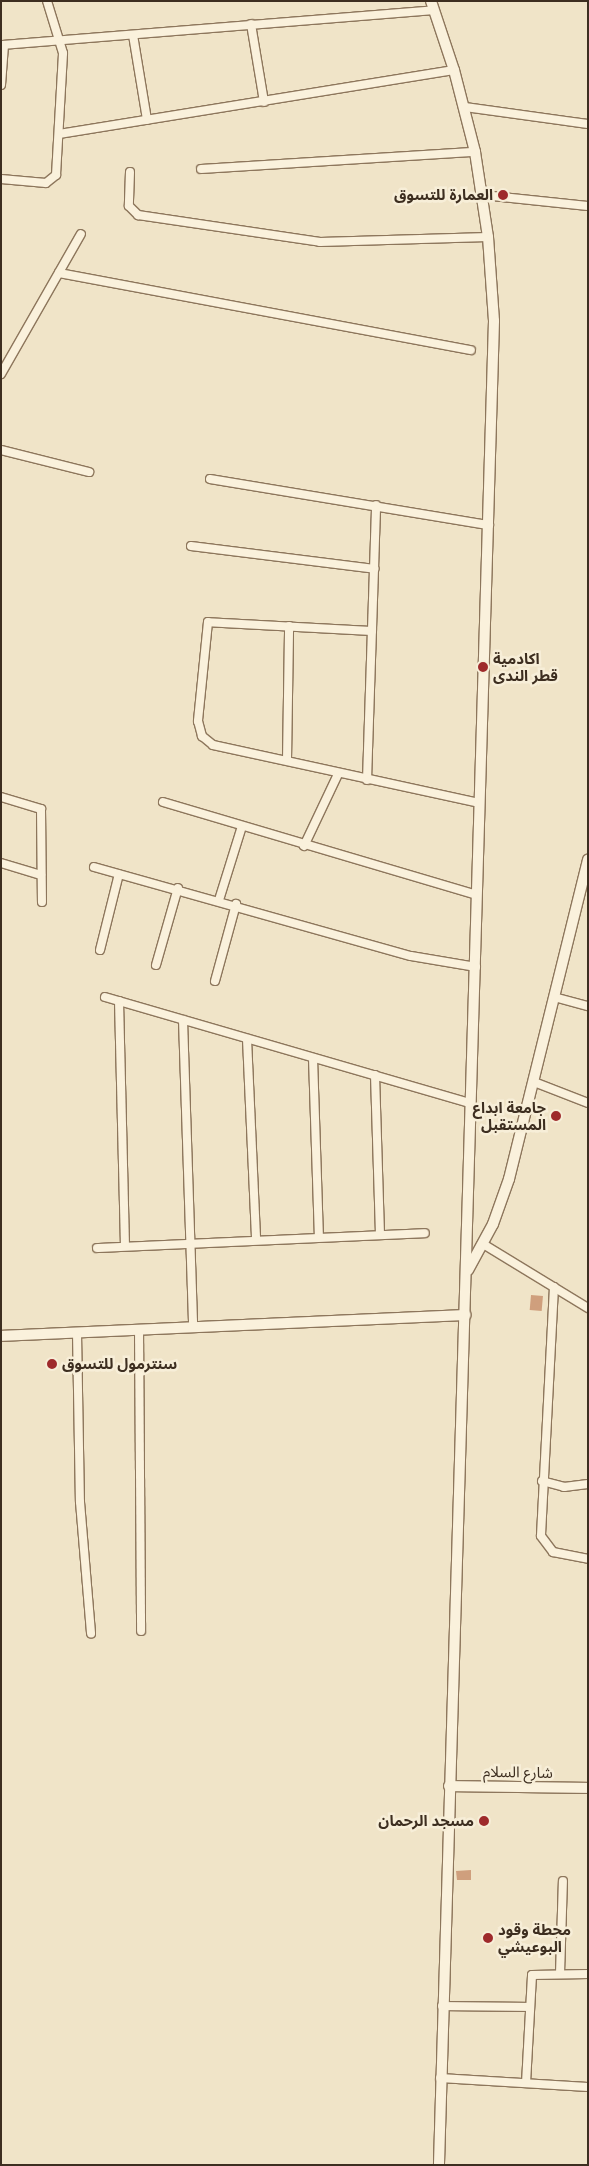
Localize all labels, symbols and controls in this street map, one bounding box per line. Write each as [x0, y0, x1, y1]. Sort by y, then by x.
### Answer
place label: العمارة للتسوق [394, 186, 493, 204]
marker: العمارة للتسوق [497, 189, 509, 201]
place label: اكادمية قطر الندى [493, 649, 558, 684]
marker: اكادمية قطر الندى [477, 661, 489, 673]
place label: جامعة ابداع المستقبل [472, 1098, 546, 1133]
marker: جامعة ابداع المستقبل [550, 1110, 562, 1122]
place label: سنترمول للتسوق [62, 1355, 177, 1373]
marker: سنترمول للتسوق [46, 1358, 58, 1370]
street label: شارع السلام [483, 1762, 553, 1782]
place label: مسجد الرحمان [378, 1812, 474, 1830]
marker: مسجد الرحمان [478, 1815, 490, 1827]
place label: محطة وقود البوعيشي [498, 1920, 571, 1955]
marker: محطة وقود البوعيشي [482, 1932, 494, 1944]

